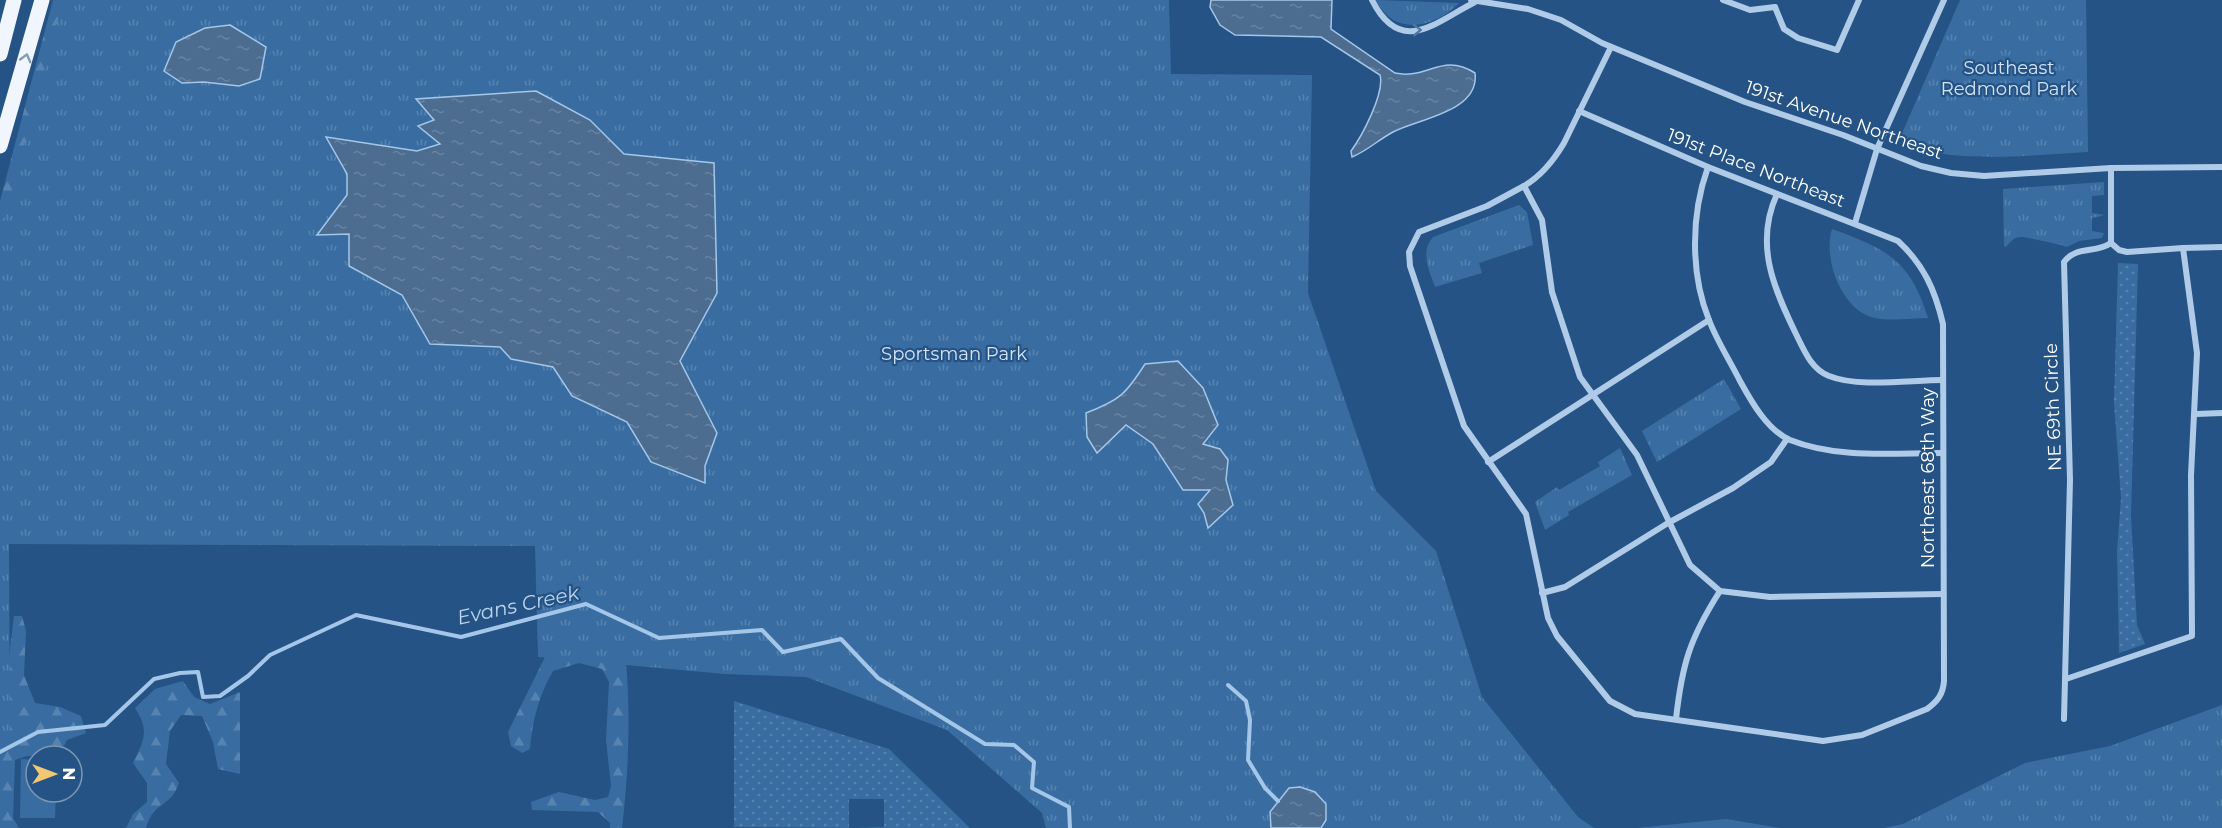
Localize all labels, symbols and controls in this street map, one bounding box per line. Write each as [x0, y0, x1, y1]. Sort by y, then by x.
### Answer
one-way arrow [1412, 24, 1421, 36]
one-way arrow [19, 53, 32, 63]
park label: Southeast Redmond Park [1941, 57, 2078, 100]
street label: 191st Avenue Northeast [1742, 76, 1946, 164]
street label: 191st Place Northeast [1664, 124, 1848, 212]
park label: Sportsman Park [881, 343, 1027, 365]
street label: NE 69th Circle [2040, 343, 2066, 471]
street label: Northeast 68th Way [1917, 387, 1939, 568]
water label: Evans Creek [455, 580, 582, 630]
north arrow [24, 744, 84, 804]
text: N [59, 768, 78, 780]

